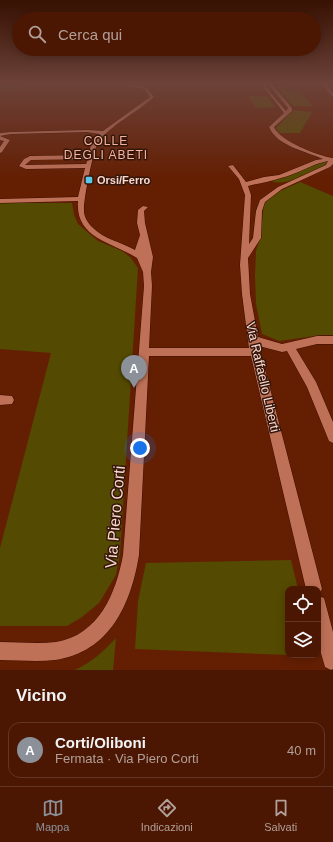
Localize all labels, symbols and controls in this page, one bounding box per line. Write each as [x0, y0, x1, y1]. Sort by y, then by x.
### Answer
search box [12, 12, 321, 56]
icon: search [26, 23, 48, 45]
text: Cerca qui [58, 26, 122, 43]
district label: COLLE DEGLI ABETI [64, 134, 148, 162]
place label: Orsi/Ferro [97, 174, 150, 186]
marker: Orsi/Ferro [84, 175, 94, 185]
street label: Via Raffaello Liberti [243, 321, 283, 433]
pin: A [121, 355, 147, 388]
your location [130, 438, 150, 458]
street label: Via Piero Corti [102, 465, 128, 569]
map controls [285, 586, 321, 658]
button: locate [285, 586, 321, 622]
button: layers [285, 622, 321, 658]
text: Vicino [16, 686, 67, 705]
text: Corti/Oliboni [55, 734, 146, 751]
text: A [25, 743, 35, 758]
text: 40 m [287, 743, 316, 758]
text: Fermata · Via Piero Corti [55, 751, 199, 766]
tab: Mappa [36, 797, 69, 833]
tab: Indicazioni [141, 797, 193, 833]
tab: Salvati [264, 797, 297, 833]

